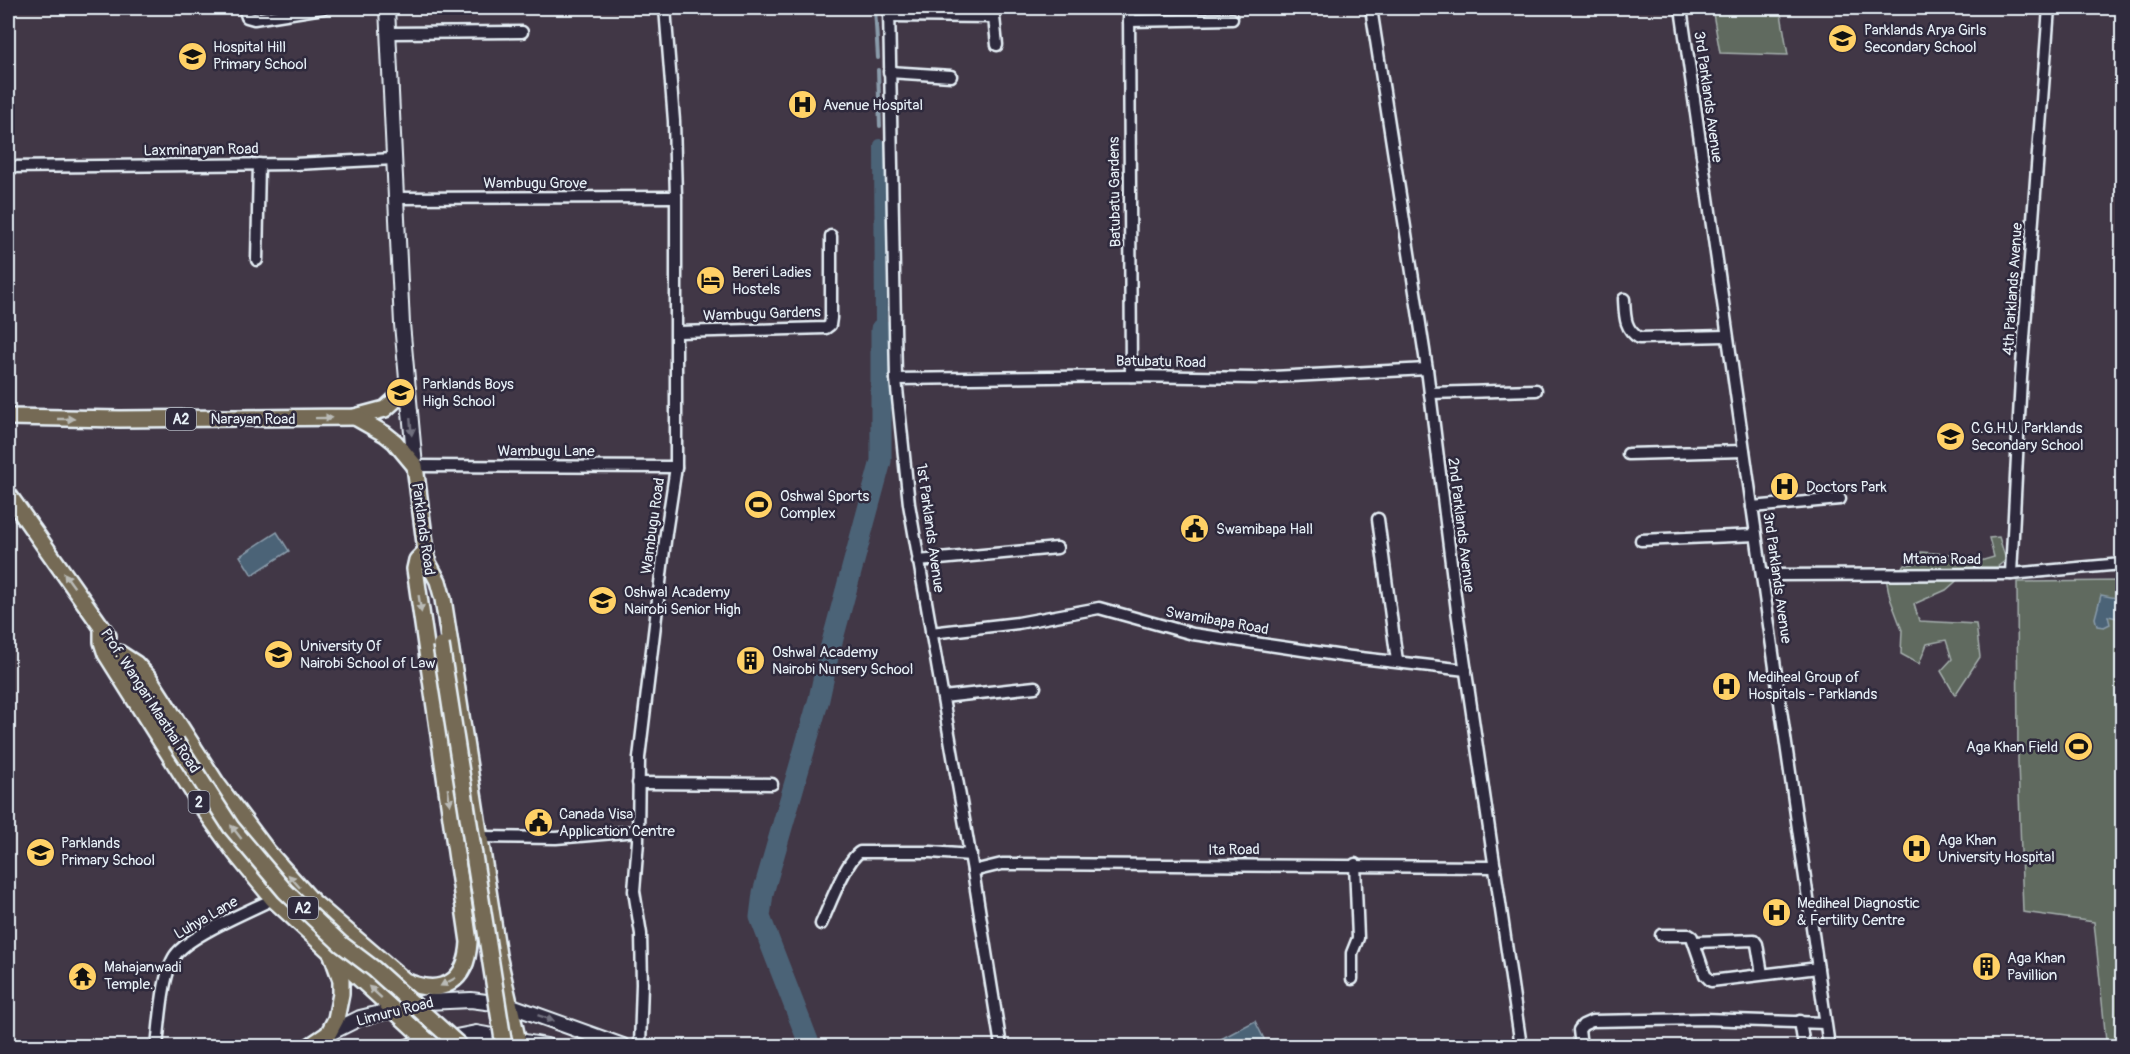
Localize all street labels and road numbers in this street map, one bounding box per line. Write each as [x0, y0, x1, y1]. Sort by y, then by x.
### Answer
street label: 3rd Parklands Avenue [1689, 30, 1727, 164]
street label: Batubatu Gardens [1105, 136, 1125, 248]
street label: Laxminaryan Road [143, 139, 259, 161]
street label: Wambugu Grove [483, 174, 587, 193]
street label: 4th Parklands Avenue [1999, 221, 2027, 356]
street label: Wambugu Gardens [703, 302, 822, 326]
street label: Batubatu Road [1116, 352, 1206, 372]
road number: A2 [166, 408, 196, 430]
street label: Narayan Road [210, 410, 296, 429]
street label: Wambugu Lane [497, 442, 595, 461]
street label: 2nd Parklands Avenue [1443, 456, 1479, 594]
street label: 1st Parklands Avenue [912, 462, 949, 594]
street label: Wambugu Road [637, 476, 669, 576]
street label: Parklands Road [407, 482, 439, 576]
street label: 3rd Parklands Avenue [1758, 511, 1796, 645]
street label: Mtama Road [1903, 550, 1981, 569]
street label: Swamibapa Road [1164, 603, 1270, 639]
street label: Prof. Wangari Maathai Road [96, 625, 204, 777]
road number: 2 [188, 791, 210, 813]
street label: Ita Road [1208, 840, 1260, 860]
street label: Luhya Lane [171, 892, 242, 944]
road number: A2 [288, 897, 318, 919]
street label: Limuru Road [354, 993, 436, 1031]

